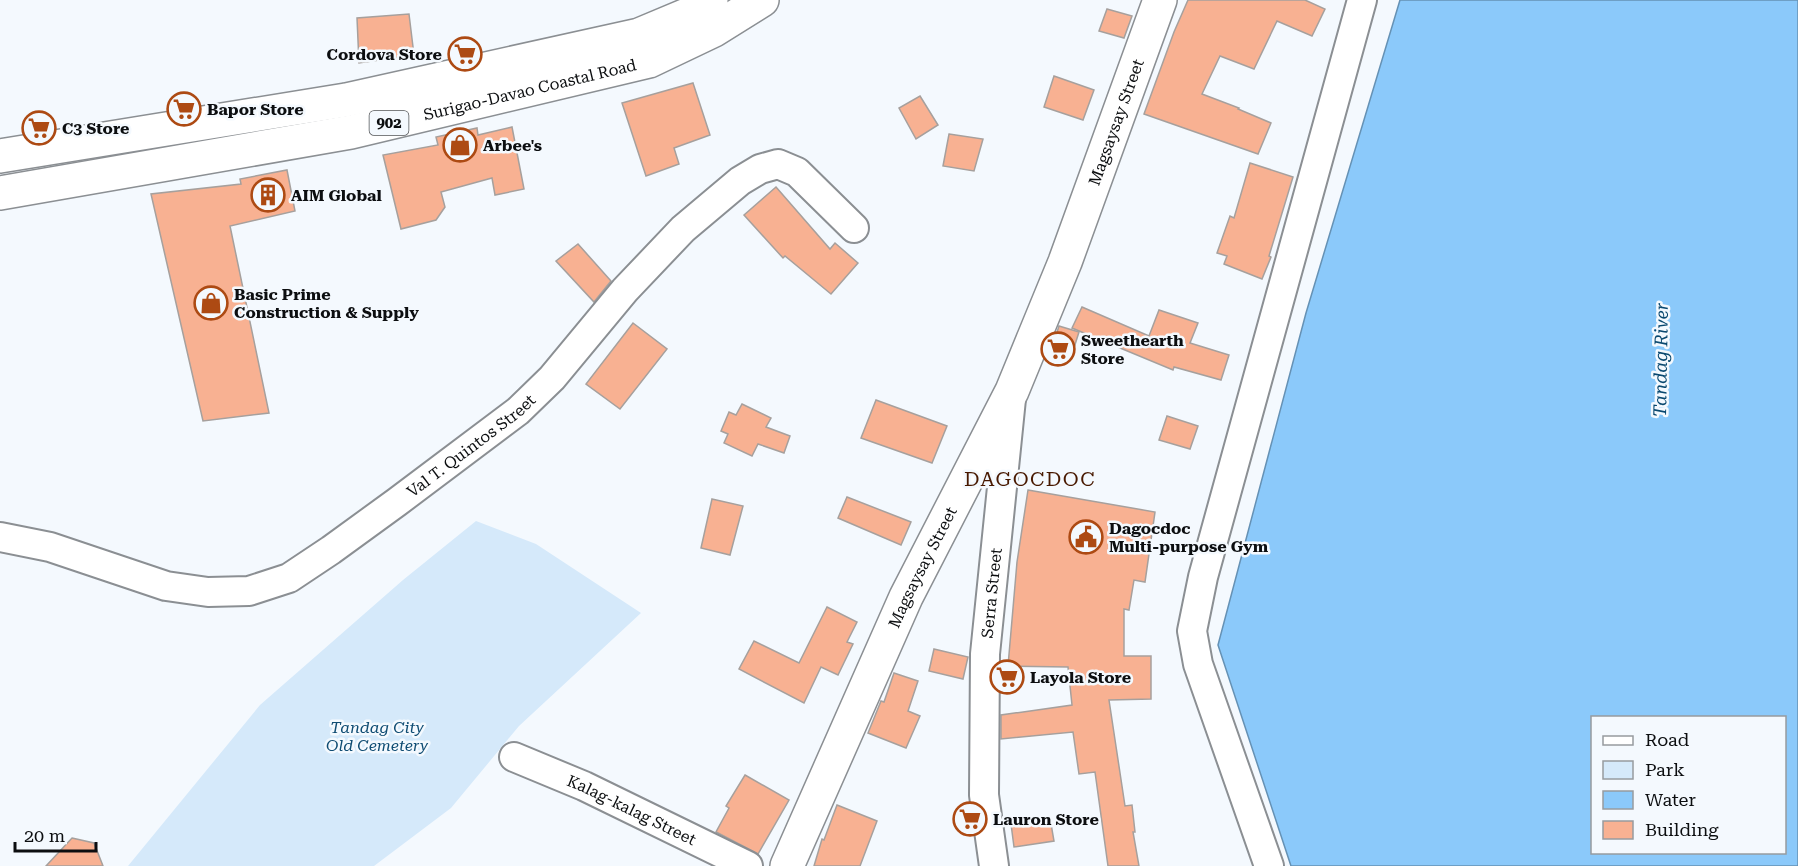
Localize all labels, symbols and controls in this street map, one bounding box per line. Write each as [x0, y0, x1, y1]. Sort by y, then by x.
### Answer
supermarket icon: Cordova Store [447, 36, 483, 72]
place label: Cordova Store [327, 45, 442, 64]
street label: Surigao-Davao Coastal Road [421, 55, 638, 124]
street label: Magsaysay Street [1085, 56, 1148, 188]
supermarket icon: Bapor Store [166, 91, 202, 127]
place label: Bapor Store [207, 100, 304, 119]
supermarket icon: C3 Store [21, 110, 57, 146]
road number: 902 [370, 111, 408, 135]
place label: C3 Store [62, 119, 130, 138]
shop icon: Arbee's [442, 127, 478, 163]
place label: Arbee's [483, 136, 542, 155]
building icon: AIM Global [250, 177, 286, 213]
place label: AIM Global [291, 186, 382, 205]
shop icon: Basic Prime Construction & Supply [193, 285, 229, 321]
place label: Basic Prime Construction & Supply [234, 285, 419, 322]
water label: Tandag River [1649, 302, 1672, 417]
supermarket icon: Sweethearth Store [1040, 331, 1076, 367]
place label: Sweethearth Store [1081, 331, 1184, 368]
street label: Val T. Quintos Street [403, 390, 539, 501]
district label: DAGOCDOC [964, 467, 1096, 491]
street label: Magsaysay Street [885, 504, 961, 631]
public building icon: Dagocdoc Multi-purpose Gym [1068, 519, 1104, 555]
place label: Dagocdoc Multi-purpose Gym [1109, 519, 1269, 556]
street label: Serra Street [978, 547, 1006, 639]
supermarket icon: Layola Store [989, 659, 1025, 695]
place label: Layola Store [1030, 668, 1131, 687]
legend [1591, 716, 1786, 854]
park label: Tandag City Old Cemetery [326, 718, 429, 755]
text: Road [1645, 729, 1690, 750]
text: Park [1645, 759, 1685, 780]
street label: Kalag-kalag Street [564, 771, 699, 849]
text: Water [1645, 789, 1696, 810]
supermarket icon: Lauron Store [952, 801, 988, 837]
place label: Lauron Store [993, 810, 1099, 829]
scale bar [15, 815, 96, 853]
text: Building [1645, 819, 1719, 840]
text: 20 m [24, 825, 65, 846]

